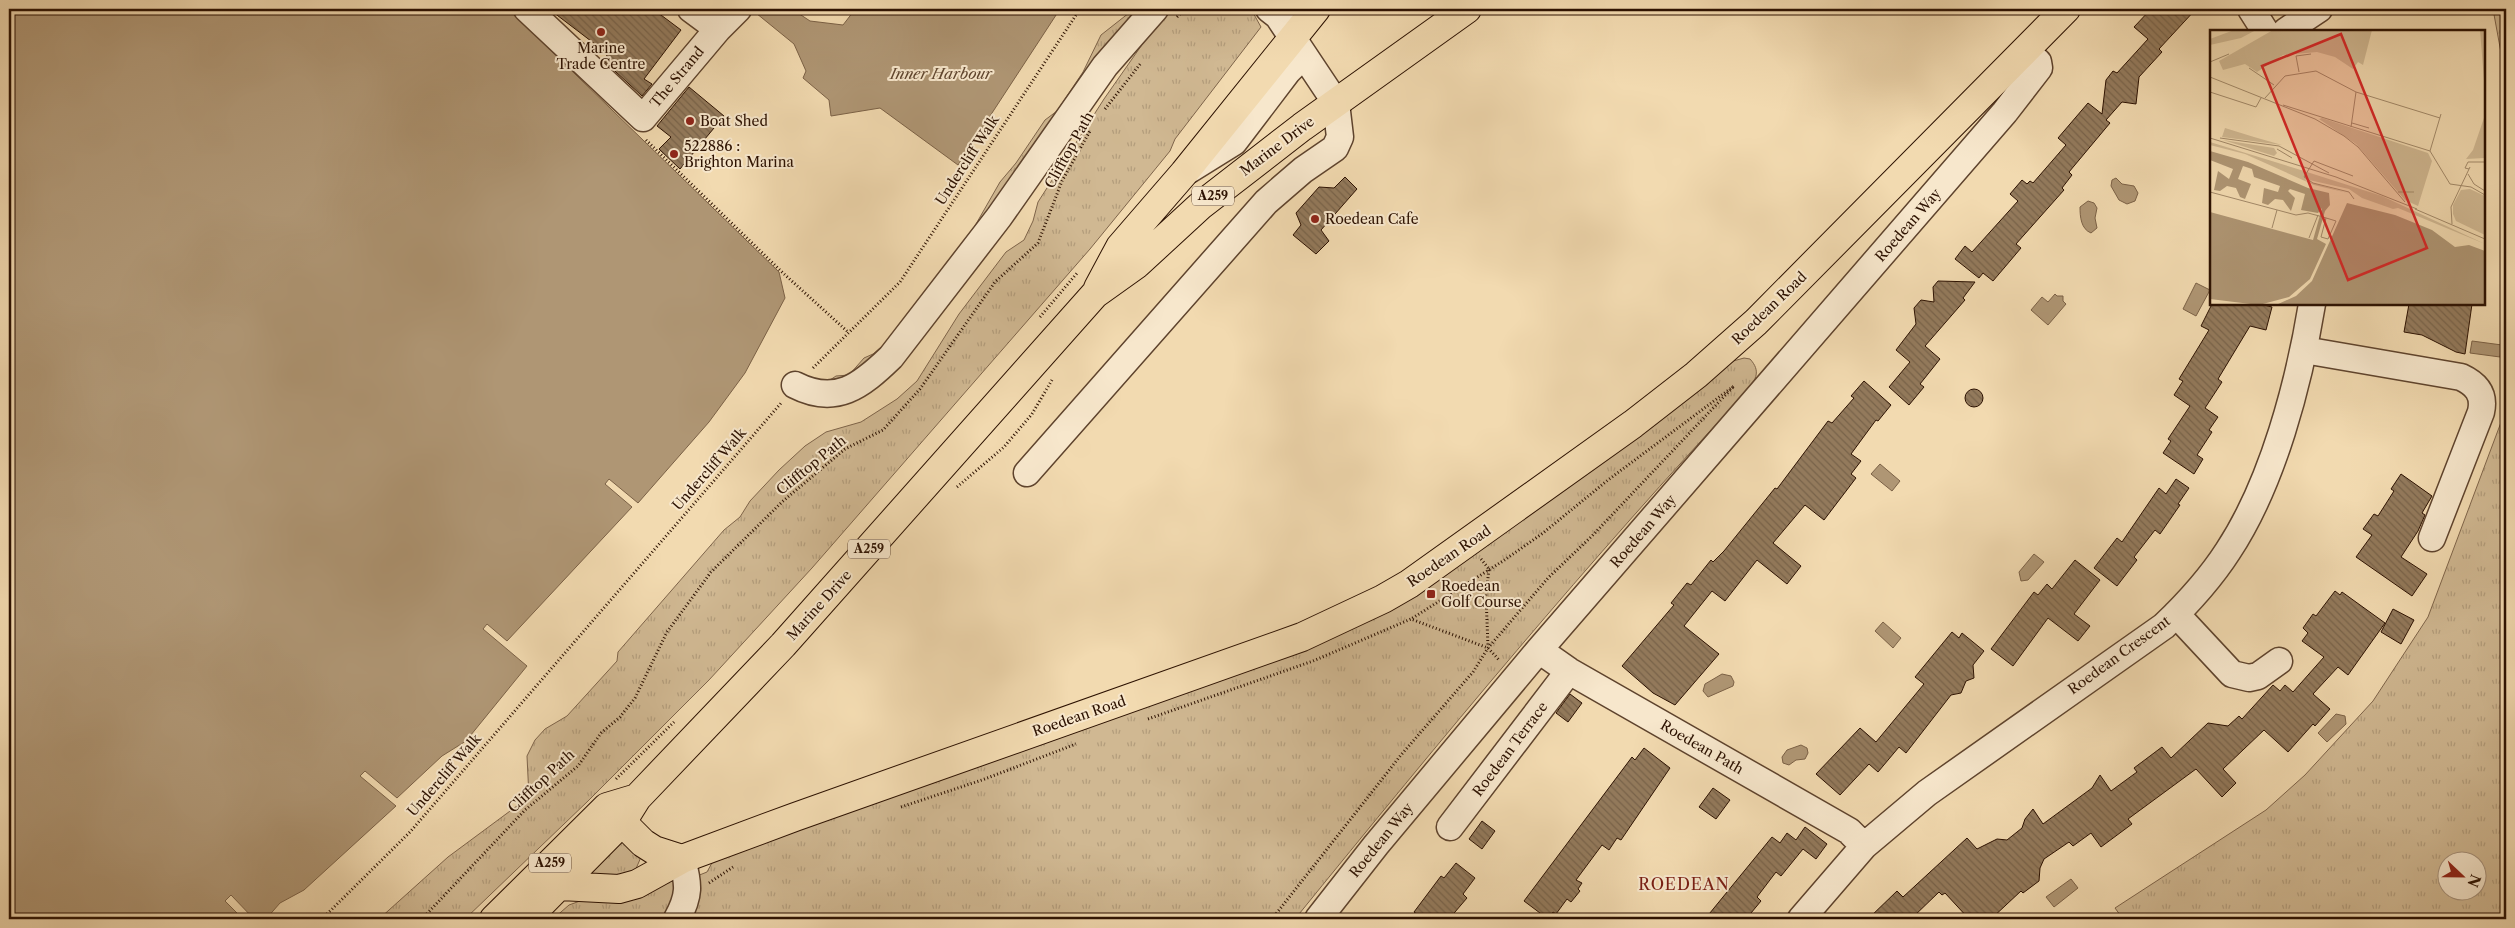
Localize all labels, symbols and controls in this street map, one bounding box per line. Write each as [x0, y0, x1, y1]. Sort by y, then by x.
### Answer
marker: Marine Trade Centre [595, 26, 607, 38]
inset map [2210, 30, 2485, 305]
place label: Marine Trade Centre [557, 39, 646, 73]
street label: The Strand [646, 42, 708, 111]
water label: Inner Harbour [889, 64, 993, 83]
street label: Clifftop Path [1041, 108, 1097, 191]
street label: Undercliff Walk [931, 111, 1003, 208]
place label: Boat Shed [700, 112, 768, 130]
street label: Marine Drive [1236, 112, 1318, 180]
marker: Boat Shed [684, 115, 696, 127]
place label: 522886 : Brighton Marina [684, 137, 794, 171]
marker: 522886 : Brighton Marina [668, 148, 680, 160]
street label: Roedean Way [1871, 185, 1945, 265]
road number: A259 [1192, 187, 1234, 206]
place label: Roedean Cafe [1325, 210, 1419, 228]
marker: Roedean Cafe [1309, 213, 1321, 225]
street label: Roedean Road [1728, 267, 1811, 348]
street label: Undercliff Walk [668, 423, 750, 514]
street label: Clifftop Path [772, 431, 850, 499]
street label: Roedean Way [1606, 491, 1680, 571]
street label: Roedean Road [1404, 521, 1495, 591]
road number: A259 [848, 540, 890, 558]
street label: Marine Drive [783, 566, 855, 644]
place label: Roedean Golf Course [1441, 577, 1522, 611]
marker: Roedean Golf Course [1425, 588, 1437, 600]
street label: Roedean Crescent [2064, 612, 2174, 698]
street label: Roedean Road [1030, 691, 1128, 740]
street label: Roedean Terrace [1469, 698, 1552, 800]
street label: Roedean Path [1657, 716, 1747, 778]
street label: Undercliff Walk [403, 729, 485, 820]
street label: Clifftop Path [504, 745, 578, 816]
street label: Roedean Way [1345, 799, 1417, 881]
north arrow [2438, 850, 2488, 900]
road number: A259 [529, 854, 571, 872]
text: N [2463, 872, 2485, 890]
district label: ROEDEAN [1638, 874, 1730, 894]

